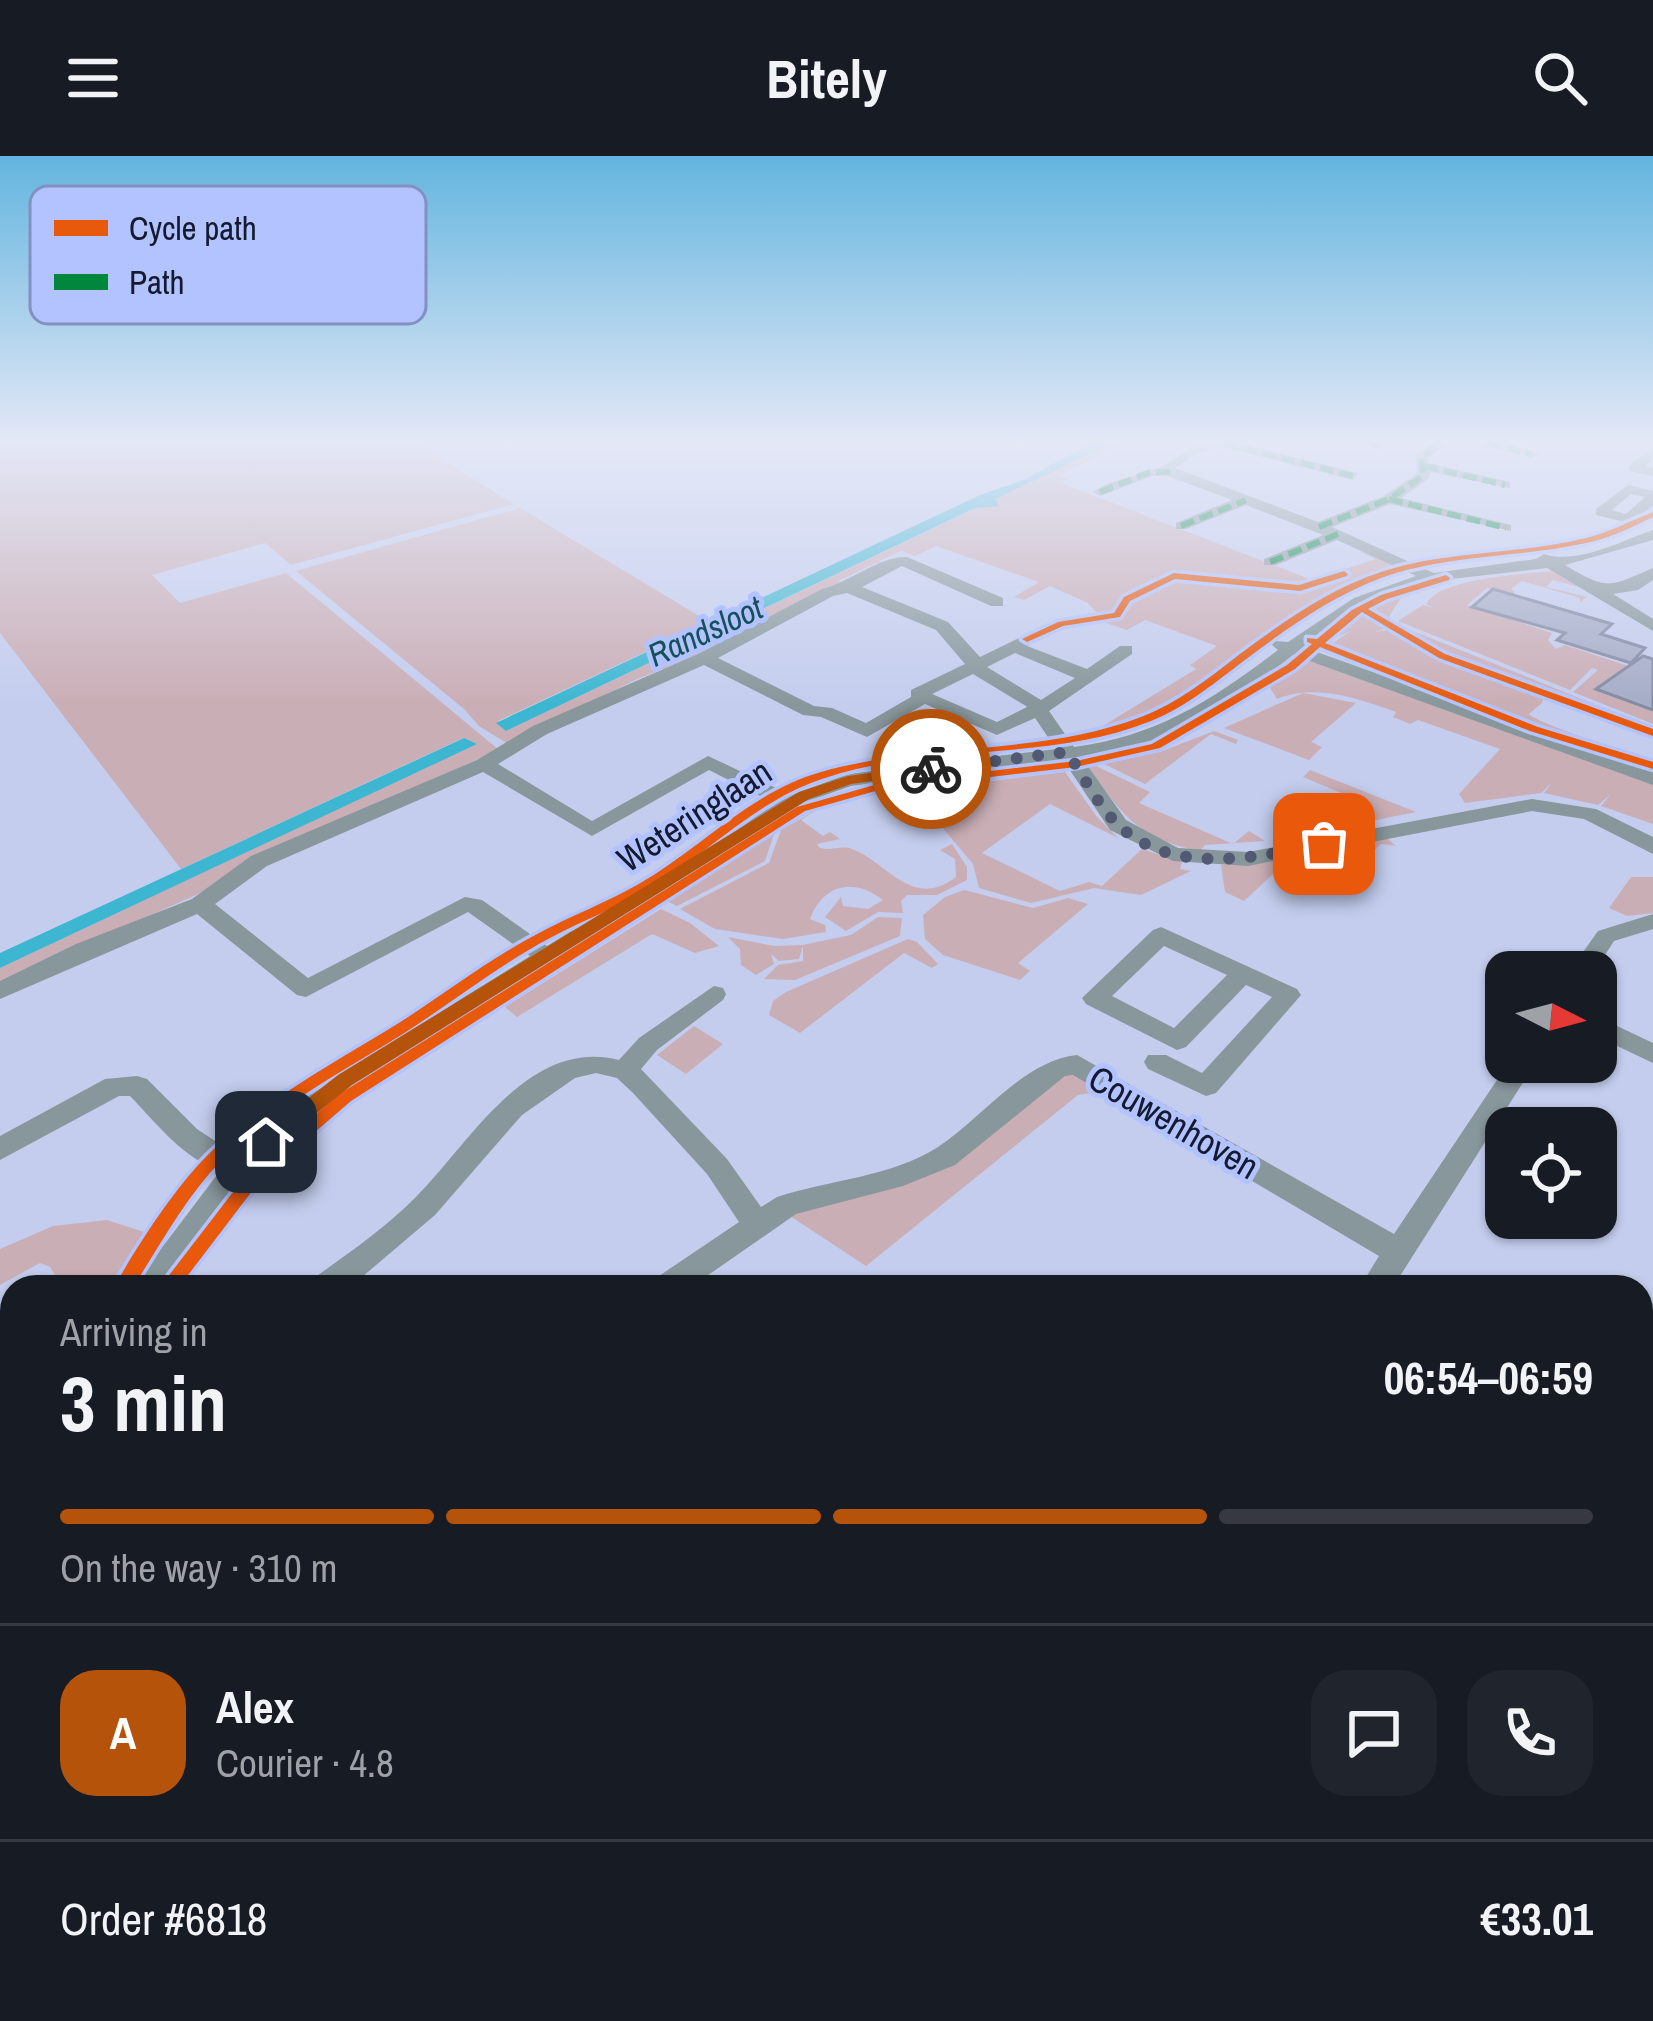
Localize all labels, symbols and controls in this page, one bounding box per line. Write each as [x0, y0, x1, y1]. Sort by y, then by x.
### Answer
text: Bitely [766, 42, 887, 115]
icon: menu [60, 45, 126, 111]
icon: search [1527, 45, 1593, 111]
legend [30, 186, 426, 324]
text: Cycle path [129, 206, 257, 250]
text: Path [129, 260, 185, 304]
water label: Randsloot [640, 585, 771, 677]
courier [871, 709, 991, 829]
icon: bike [898, 736, 964, 802]
street label: Weteringlaan [608, 747, 780, 883]
pin [1273, 793, 1375, 895]
icon: bag [1291, 811, 1357, 877]
north arrow [1485, 951, 1617, 1083]
map controls [1485, 951, 1617, 1239]
street label: Couwenhoven [1080, 1054, 1268, 1190]
pin [215, 1091, 317, 1193]
button: locate [1485, 1107, 1617, 1239]
icon: home [233, 1109, 299, 1175]
text: Arriving in [60, 1306, 208, 1358]
text: 06:54–06:59 [1384, 1347, 1593, 1408]
text: 3 min [60, 1350, 227, 1455]
text: On the way · 310 m [60, 1542, 337, 1594]
button: chat [1311, 1670, 1437, 1796]
button: phone [1467, 1670, 1593, 1796]
text: Alex [216, 1676, 294, 1737]
text: A [110, 1702, 136, 1763]
text: Courier · 4.8 [216, 1737, 394, 1789]
text: Order #6818 [60, 1888, 267, 1949]
text: €33.01 [1480, 1888, 1593, 1949]

